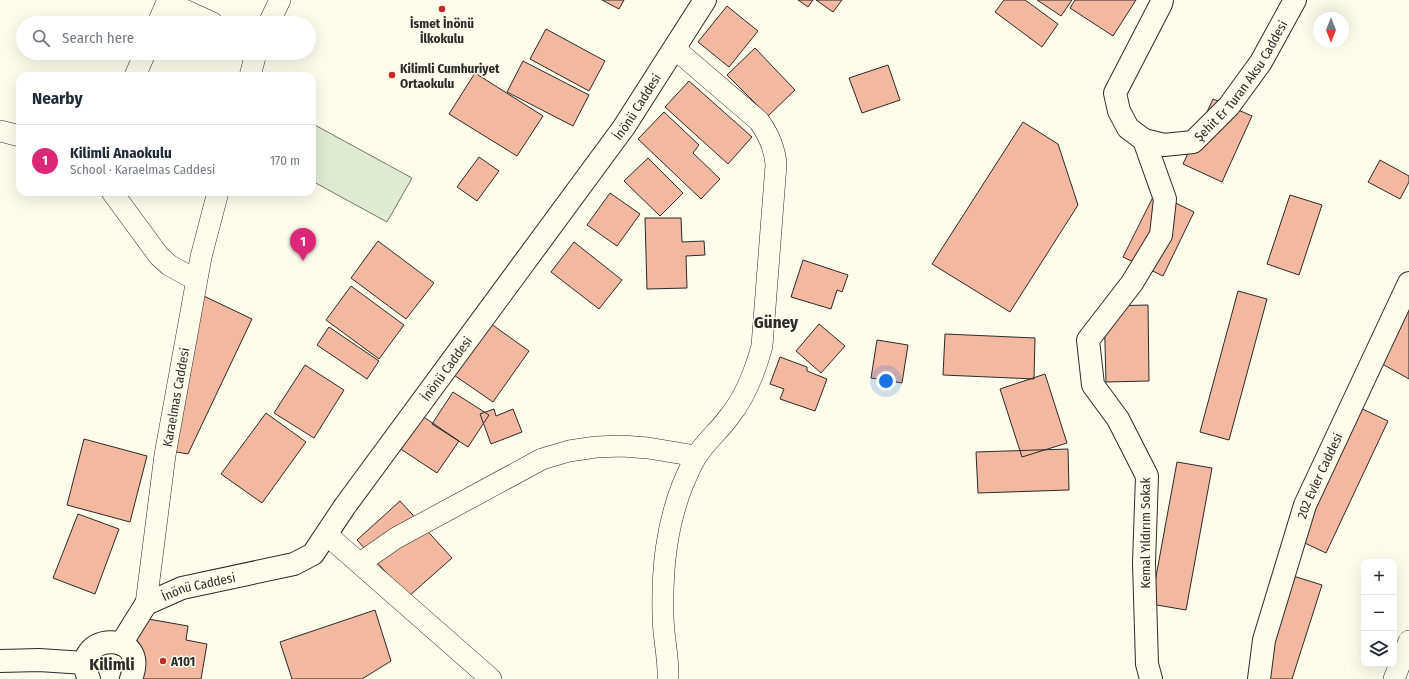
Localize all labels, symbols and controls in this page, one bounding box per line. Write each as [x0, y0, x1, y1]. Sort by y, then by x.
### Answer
marker: İsmet İnönü İlkokulu [437, 4, 447, 14]
north arrow [1313, 12, 1349, 48]
search box [16, 16, 316, 60]
place label: İsmet İnönü İlkokulu [410, 16, 474, 46]
street label: Şehit Er Turan Aksu Caddesi [1191, 18, 1290, 144]
icon: search [30, 27, 52, 49]
text: Search here [62, 29, 134, 47]
place label: Kilimli Cumhuriyet Ortaokulu [400, 61, 500, 91]
marker: Kilimli Cumhuriyet Ortaokulu [387, 70, 397, 80]
street label: İnönü Caddesi [610, 71, 664, 143]
text: Nearby [32, 88, 83, 109]
text: Kilimli Anaokulu [70, 144, 172, 162]
text: 1 [42, 153, 48, 168]
text: 170 m [270, 153, 300, 168]
text: School · Karaelmas Caddesi [70, 162, 215, 177]
pin: 1 [290, 228, 316, 261]
district label: Güney [754, 312, 799, 333]
street label: İnönü Caddesi [418, 333, 475, 404]
street label: Karaelmas Caddesi [159, 346, 192, 448]
your location [876, 371, 896, 391]
street label: 202 Evler Caddesi [1294, 431, 1345, 520]
street label: Kemal Yıldırım Sokak [1138, 477, 1153, 589]
map controls [1361, 559, 1397, 667]
button: + [1361, 559, 1397, 595]
street label: İnönü Caddesi [159, 569, 237, 604]
button: − [1361, 595, 1397, 631]
button: layers [1361, 631, 1397, 667]
district label: Kilimli [89, 654, 135, 675]
place label: A101 [170, 654, 195, 669]
marker: A101 [158, 656, 168, 666]

